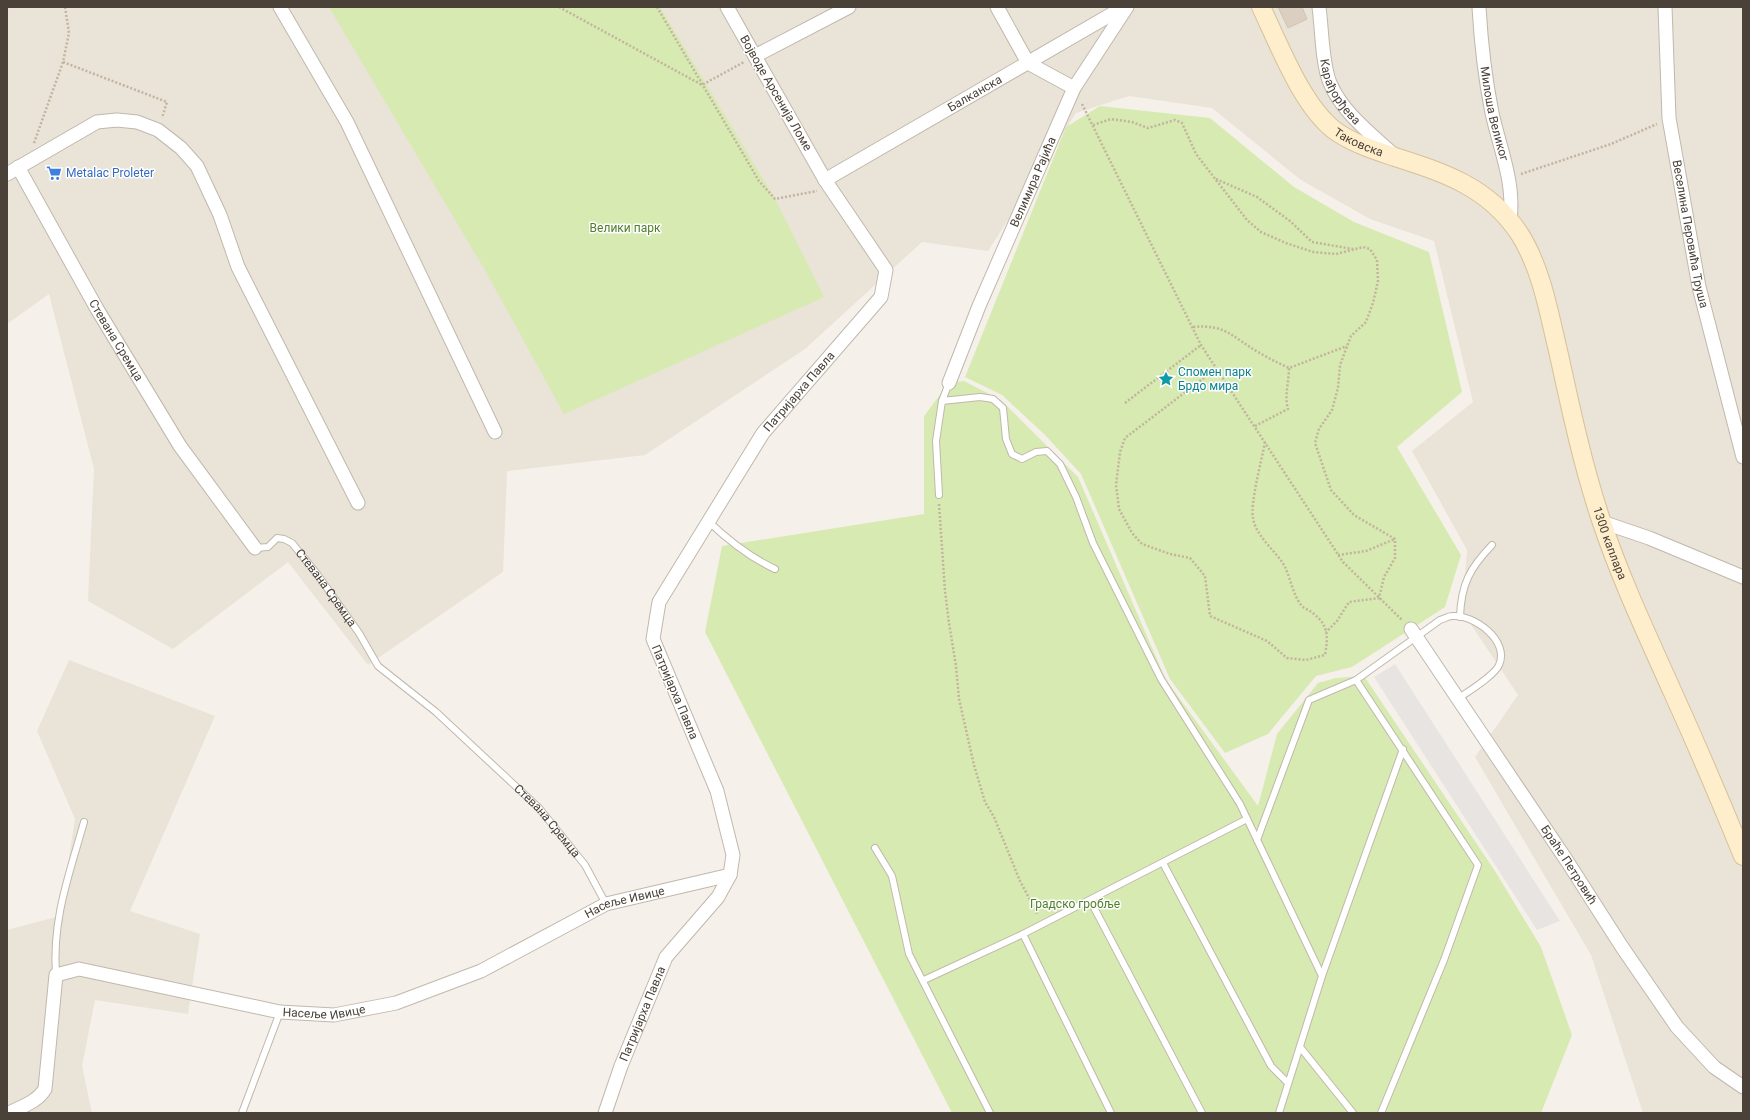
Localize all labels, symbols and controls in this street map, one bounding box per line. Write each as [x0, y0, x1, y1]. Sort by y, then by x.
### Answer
street label: Војводе Арсенија Ломе [737, 33, 815, 153]
street label: Карађорђева [1317, 58, 1363, 127]
street label: Милоша Великог [1477, 66, 1511, 162]
street label: Балканска [945, 72, 1004, 115]
street label: Таковска [1331, 125, 1385, 160]
street label: Велимира Рајића [1007, 135, 1059, 229]
street label: Веселина Перовића Труша [1670, 159, 1711, 310]
supermarket icon: Metalac Proleter [45, 164, 63, 182]
place label: Metalac Proleter [66, 166, 154, 180]
park label: Велики парк [590, 221, 661, 235]
street label: Стевана Сремца [86, 297, 146, 384]
street label: Патријарха Павла [760, 349, 838, 434]
place label: Спомен парк Брдо мира [1178, 365, 1252, 393]
place icon: Спомен парк Брдо мира [1157, 370, 1175, 388]
street label: 1300 каплара [1590, 505, 1630, 582]
street label: Стевана Сремца [293, 546, 359, 629]
street label: Патријарха Павла [649, 643, 701, 741]
street label: Стевана Сремца [511, 781, 583, 860]
street label: Браће Петровић [1538, 823, 1600, 907]
street label: Насеље Ивице [582, 884, 666, 921]
park label: Градско гробље [1030, 897, 1120, 911]
street label: Патријарха Павла [617, 964, 668, 1063]
street label: Насеље Ивице [282, 1002, 367, 1023]

